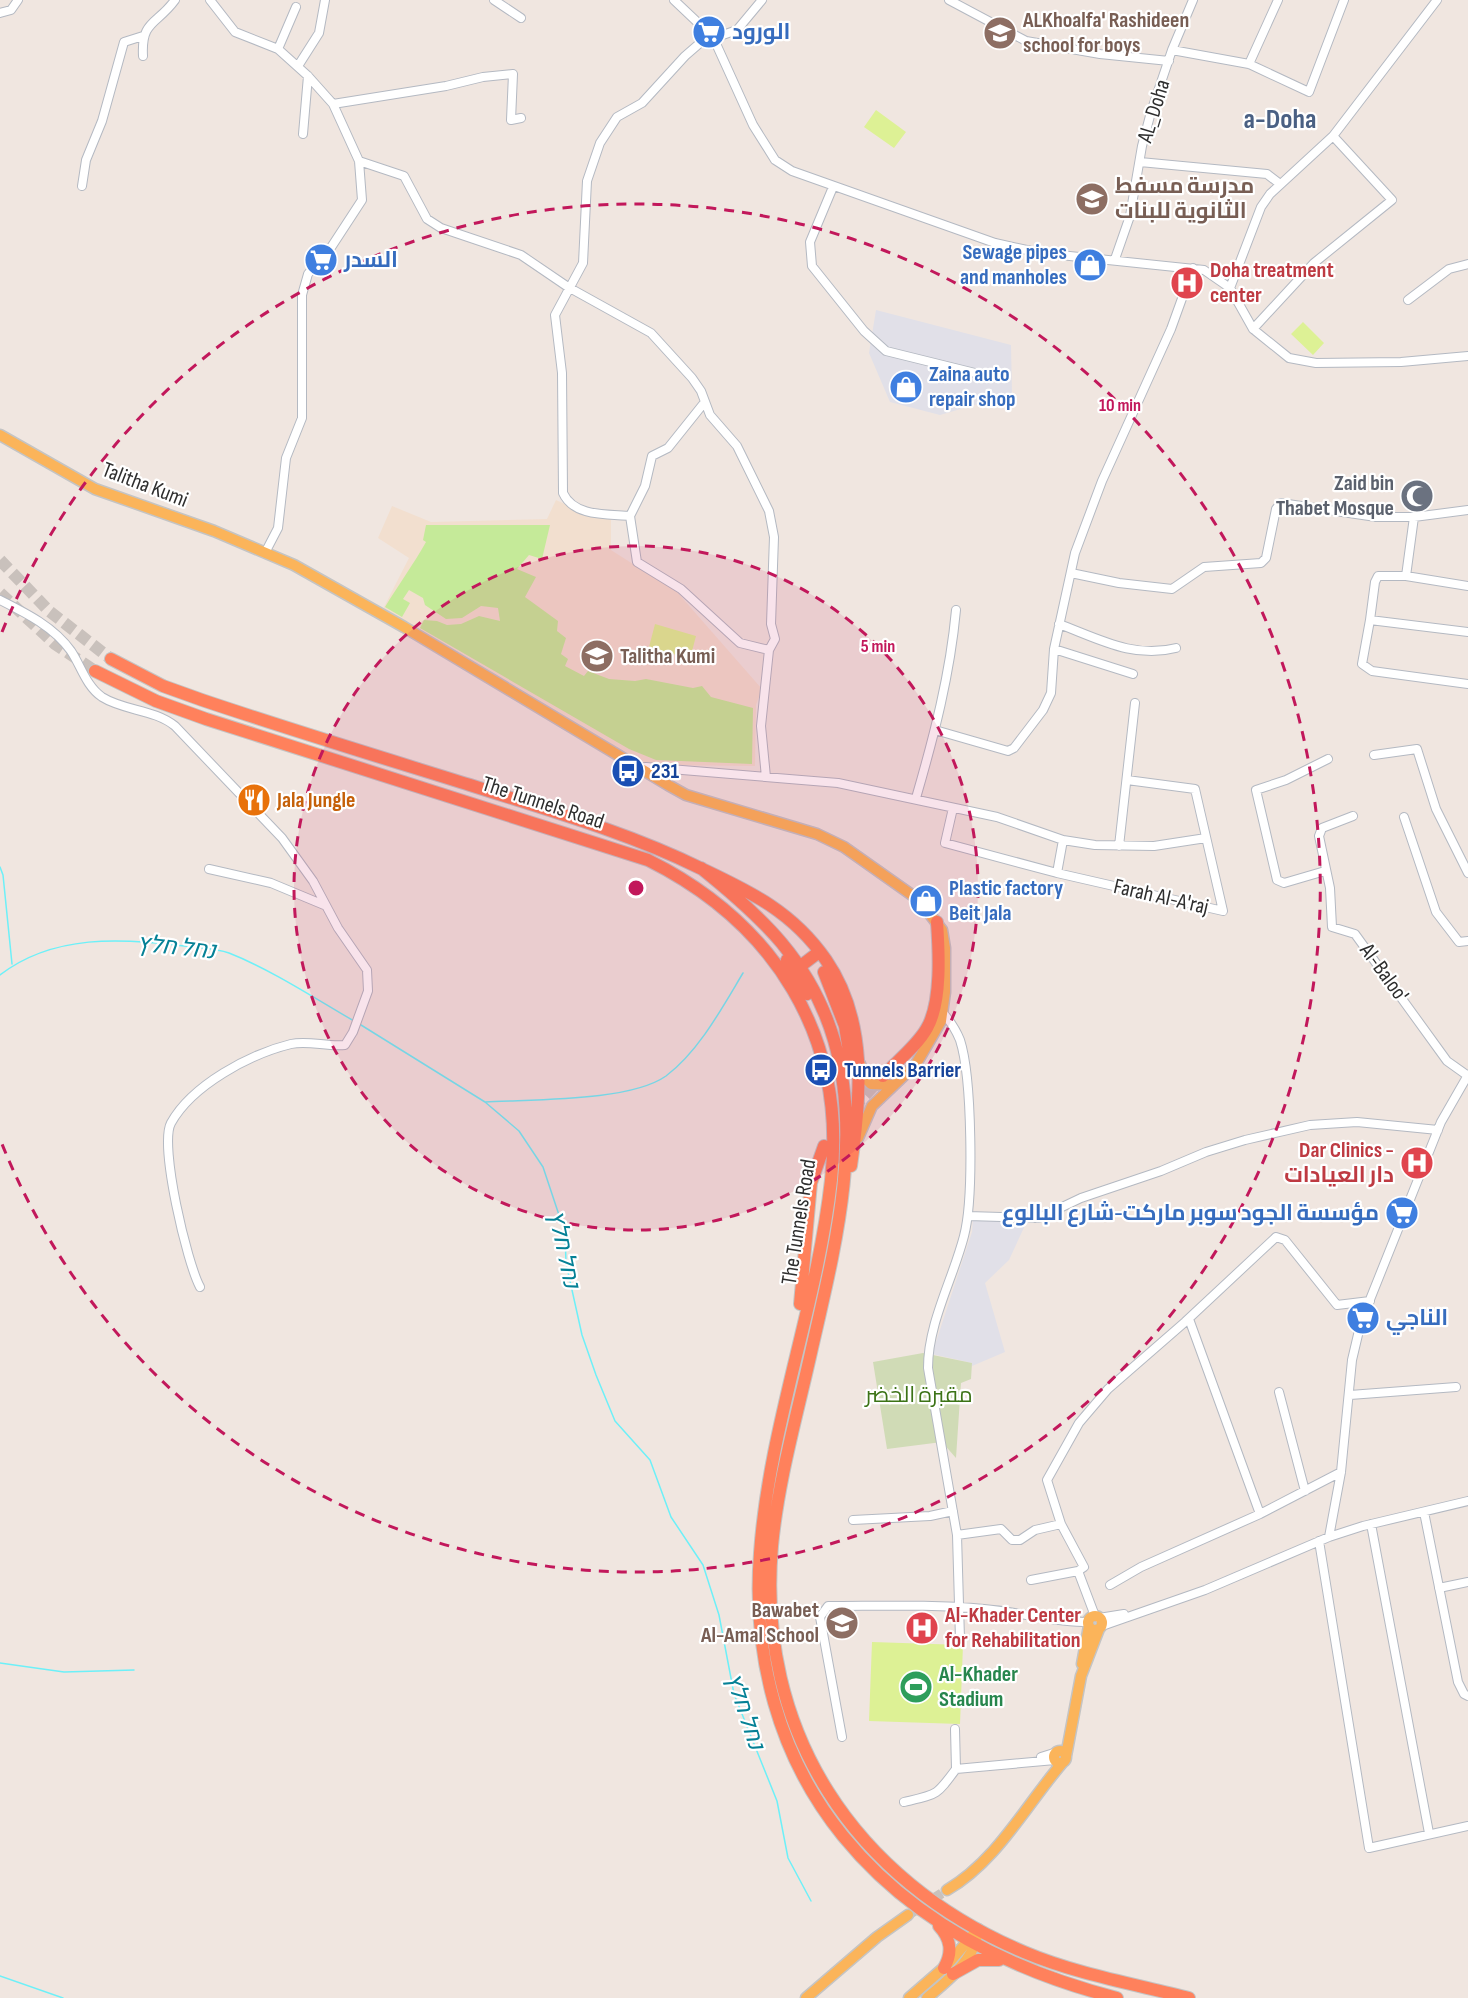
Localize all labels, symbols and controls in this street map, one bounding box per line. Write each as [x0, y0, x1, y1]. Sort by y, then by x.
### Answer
place label: ALKhoalfa' Rashideen school for boys [1022, 7, 1189, 59]
supermarket icon: الورود [691, 14, 727, 50]
school or university icon: ALKhoalfa' Rashideen school for boys [982, 15, 1018, 51]
place label: الورود [732, 19, 790, 46]
street label: AL_Doha [1131, 76, 1176, 147]
district label: a-Doha [1244, 103, 1316, 136]
place label: مدرسة مسفط الثانوية للبنات [1115, 173, 1254, 225]
school or university icon: مدرسة مسفط الثانوية للبنات [1074, 181, 1110, 217]
place label: Sewage pipes and manholes [960, 239, 1067, 291]
supermarket icon: السدر [303, 242, 339, 278]
place label: السدر [343, 247, 398, 274]
shop icon: Sewage pipes and manholes [1072, 247, 1108, 283]
place label: Doha treatment center [1210, 257, 1334, 309]
hospital icon: Doha treatment center [1169, 265, 1205, 301]
place label: Zaina auto repair shop [929, 361, 1016, 413]
shop icon: Zaina auto repair shop [888, 369, 924, 405]
text: 10 min [1099, 395, 1141, 416]
street label: Talitha Kumi [98, 456, 192, 514]
place label: Zaid bin Thabet Mosque [1276, 470, 1394, 522]
mosque icon: Zaid bin Thabet Mosque [1399, 478, 1435, 514]
text: 5 min [861, 636, 895, 657]
school or university icon: Talitha Kumi [579, 638, 615, 674]
place label: Talitha Kumi [620, 643, 715, 670]
bus stop icon: 231 [610, 753, 646, 789]
place label: 231 [651, 758, 680, 785]
street label: The Tunnels Road [479, 771, 607, 835]
restaurant icon: Jala Jungle [236, 782, 272, 818]
place label: Jala Jungle [276, 787, 355, 814]
street label: Farah Al-A'raj [1111, 873, 1211, 921]
place label: Plastic factory Beit Jala [949, 875, 1063, 927]
centre of rings [626, 878, 646, 898]
shop icon: Plastic factory Beit Jala [908, 883, 944, 919]
water label: נחל חלץ [135, 928, 219, 966]
street label: Al-Baloo' [1353, 938, 1414, 1008]
bus stop icon: Tunnels Barrier [803, 1052, 839, 1088]
place label: Tunnels Barrier [844, 1057, 961, 1084]
place label: Dar Clinics - دار العيادات [1284, 1137, 1394, 1189]
hospital icon: Dar Clinics - دار العيادات [1399, 1145, 1435, 1181]
street label: The Tunnels Road [776, 1157, 822, 1287]
supermarket icon: مؤسسة الجود سوبر ماركت-شارع البالوع [1384, 1195, 1420, 1231]
place label: مؤسسة الجود سوبر ماركت-شارع البالوع [1002, 1200, 1379, 1227]
water label: נחל חלץ [542, 1207, 587, 1293]
supermarket icon: الناجي [1345, 1300, 1381, 1336]
place label: الناجي [1386, 1305, 1448, 1335]
park label: مقبرة الخضر [863, 1382, 973, 1409]
place label: Bawabet Al-Amal School [700, 1597, 819, 1649]
place label: Al-Khader Center for Rehabilitation [944, 1602, 1081, 1654]
school or university icon: Bawabet Al-Amal School [824, 1605, 860, 1641]
hospital icon: Al-Khader Center for Rehabilitation [904, 1610, 940, 1646]
place label: Al-Khader Stadium [938, 1661, 1018, 1713]
water label: נחל חלץ [719, 1669, 772, 1755]
sports icon: Al-Khader Stadium [898, 1669, 934, 1705]

